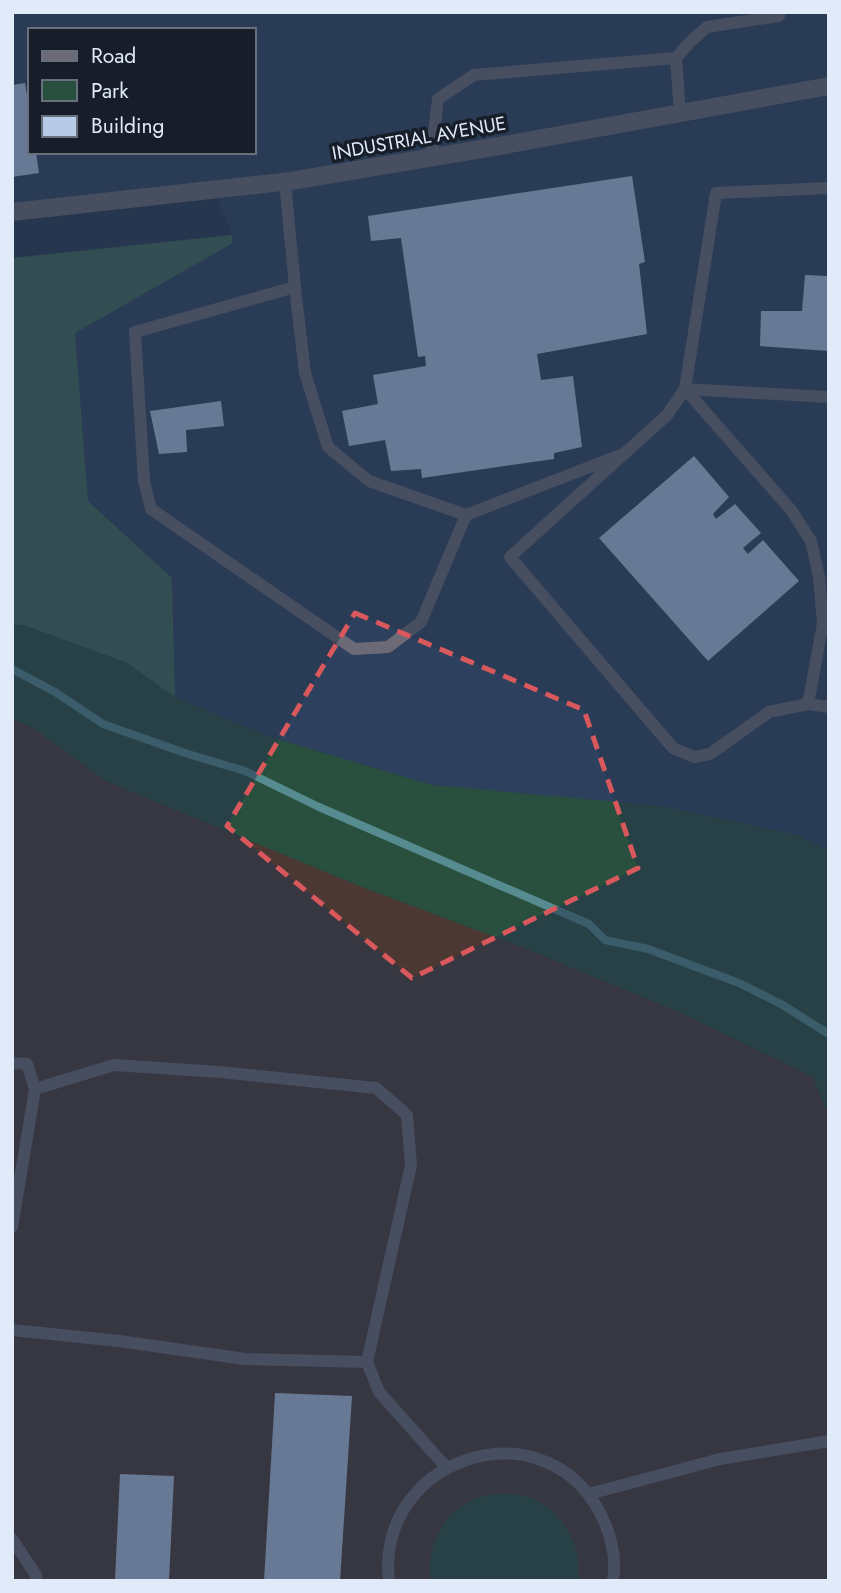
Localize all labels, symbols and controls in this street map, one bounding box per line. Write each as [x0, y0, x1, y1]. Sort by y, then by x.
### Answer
legend [28, 28, 256, 154]
text: Road [91, 41, 136, 71]
text: Park [91, 76, 129, 106]
street label: INDUSTRIAL AVENUE [330, 109, 508, 167]
text: Building [91, 111, 164, 141]

